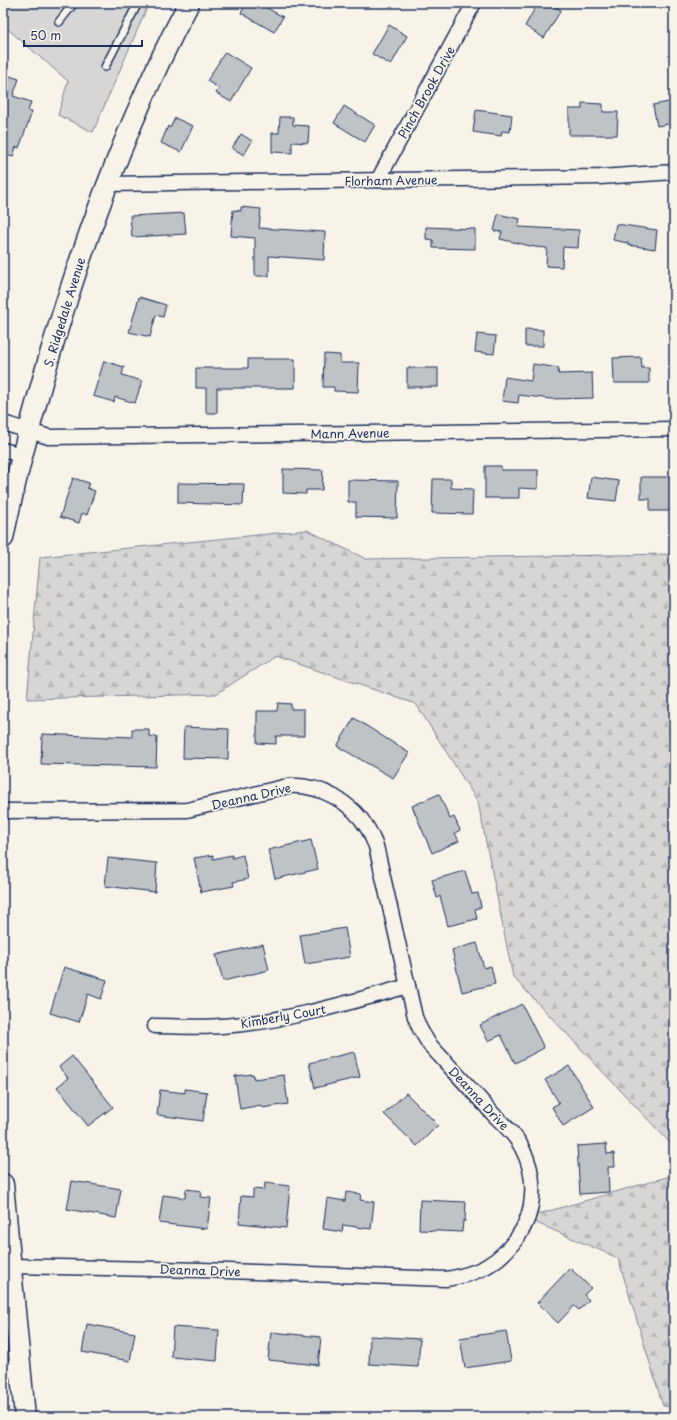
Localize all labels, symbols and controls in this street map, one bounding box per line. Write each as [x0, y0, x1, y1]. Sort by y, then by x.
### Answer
scale bar [24, 22, 142, 48]
text: 50 m [30, 26, 61, 44]
street label: Pinch Brook Drive [393, 43, 459, 141]
street label: Florham Avenue [344, 170, 438, 190]
street label: S. Ridgedale Avenue [39, 255, 89, 369]
street label: Mann Avenue [310, 423, 390, 443]
street label: Deanna Drive [209, 778, 293, 814]
street label: Kimberly Court [239, 1000, 327, 1032]
street label: Deanna Drive [445, 1062, 513, 1134]
street label: Deanna Drive [159, 1260, 241, 1280]

